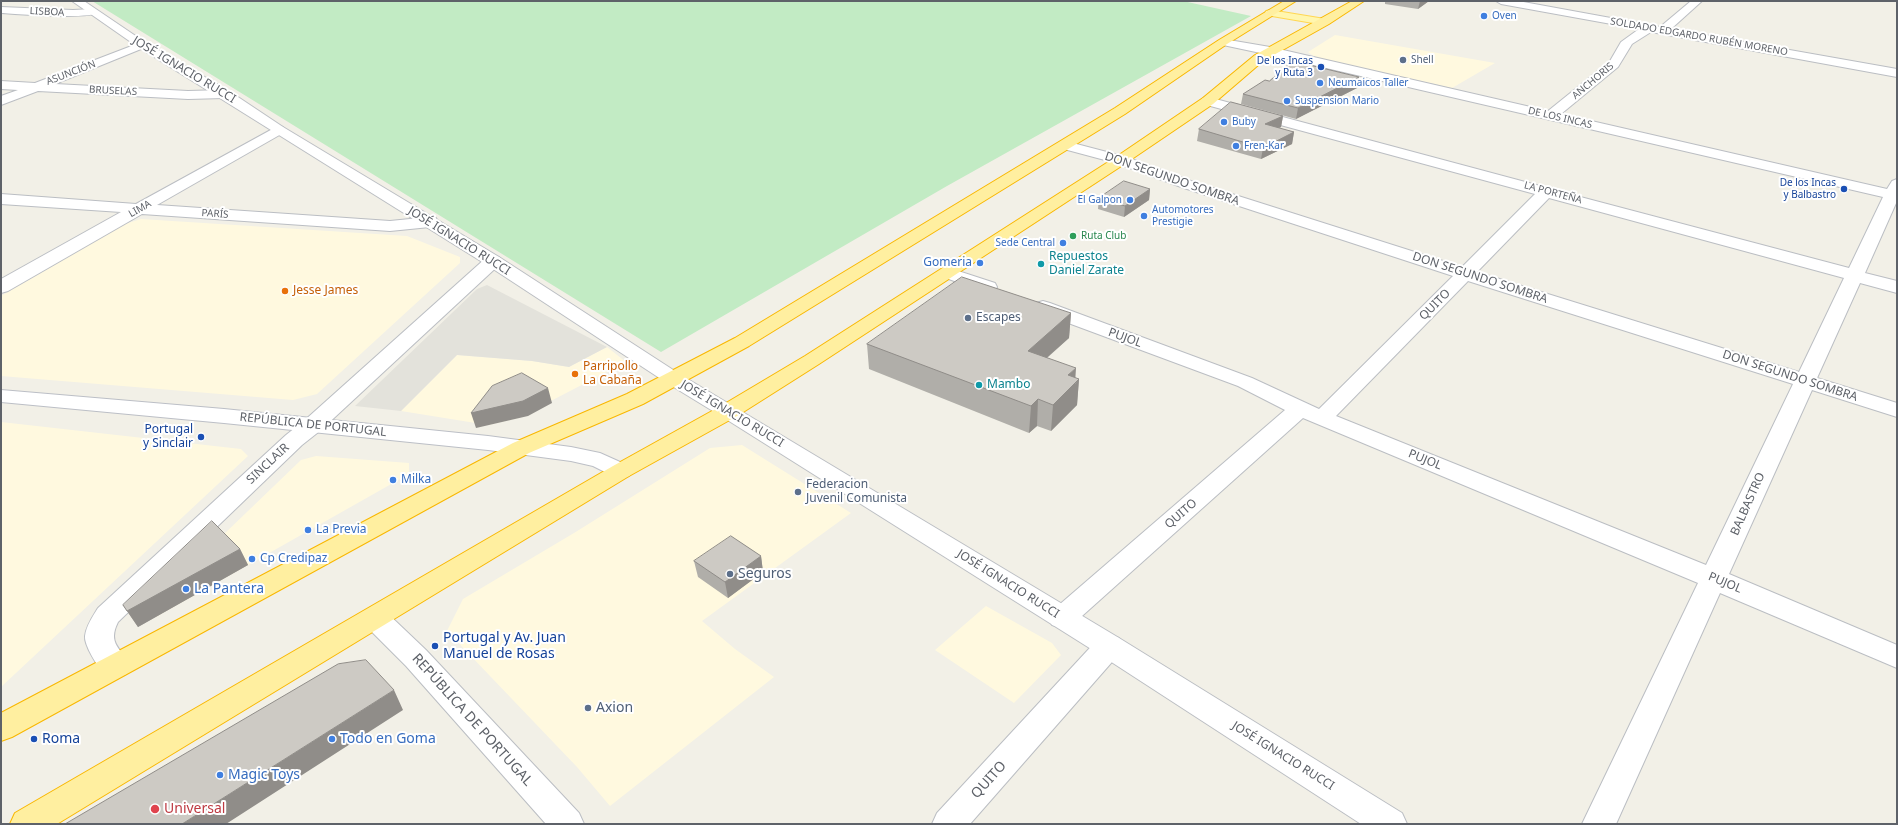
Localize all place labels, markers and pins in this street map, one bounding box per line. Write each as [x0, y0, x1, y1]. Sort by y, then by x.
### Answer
place label: Oven [1492, 10, 1517, 22]
marker: Oven [1479, 11, 1489, 21]
place label: Shell [1411, 54, 1433, 66]
place label: De los Incas y Ruta 3 [1257, 55, 1313, 78]
marker: Shell [1398, 55, 1408, 65]
marker: De los Incas y Ruta 3 [1316, 62, 1326, 72]
place label: Neumaicos Taller [1328, 77, 1408, 89]
marker: Neumaicos Taller [1315, 78, 1325, 88]
place label: Suspension Mario [1295, 95, 1379, 107]
marker: Suspension Mario [1282, 96, 1292, 106]
place label: Buby [1232, 116, 1256, 128]
marker: Buby [1219, 117, 1229, 127]
place label: Fren-Kar [1244, 140, 1284, 152]
marker: Fren-Kar [1231, 141, 1241, 151]
place label: De los Incas y Balbastro [1780, 177, 1836, 200]
marker: De los Incas y Balbastro [1839, 184, 1849, 194]
place label: El Galpon [1077, 194, 1122, 206]
marker: El Galpon [1125, 195, 1135, 205]
place label: Automotores Prestigie [1152, 204, 1214, 228]
marker: Automotores Prestigie [1139, 211, 1149, 221]
place label: Ruta Club [1081, 230, 1126, 242]
marker: Ruta Club [1068, 231, 1078, 241]
place label: Sede Central [996, 237, 1055, 249]
marker: Sede Central [1058, 238, 1068, 248]
place label: Repuestos Daniel Zarate [1049, 250, 1124, 278]
place label: Gomeria [923, 256, 972, 270]
marker: Gomeria [975, 258, 985, 268]
marker: Repuestos Daniel Zarate [1036, 259, 1046, 269]
place label: Jesse James [293, 284, 358, 298]
marker: Jesse James [280, 286, 290, 296]
place label: Escapes [976, 311, 1021, 325]
marker: Escapes [963, 313, 973, 323]
place label: Parripollo La Cabaña [583, 360, 642, 388]
marker: Parripollo La Cabaña [570, 369, 580, 379]
place label: Mambo [987, 378, 1030, 392]
marker: Mambo [974, 380, 984, 390]
place label: Portugal y Sinclair [143, 423, 193, 451]
marker: Portugal y Sinclair [196, 432, 206, 442]
place label: Milka [401, 473, 431, 487]
marker: Milka [388, 475, 398, 485]
place label: Federacion Juvenil Comunista [806, 478, 907, 506]
marker: Federacion Juvenil Comunista [793, 487, 803, 497]
place label: La Previa [316, 523, 367, 537]
marker: La Previa [303, 525, 313, 535]
place label: Cp Credipaz [260, 552, 327, 566]
marker: Cp Credipaz [247, 554, 257, 564]
place label: Seguros [738, 566, 792, 582]
marker: Seguros [725, 569, 735, 579]
place label: La Pantera [194, 581, 264, 597]
marker: La Pantera [181, 584, 191, 594]
place label: Portugal y Av. Juan Manuel de Rosas [443, 630, 566, 662]
marker: Portugal y Av. Juan Manuel de Rosas [430, 641, 440, 651]
place label: Axion [596, 700, 633, 716]
marker: Axion [583, 703, 593, 713]
place label: Roma [42, 731, 80, 747]
place label: Todo en Goma [340, 731, 436, 747]
marker: Roma [29, 734, 39, 744]
marker: Todo en Goma [327, 734, 337, 744]
place label: Magic Toys [228, 767, 300, 783]
marker: Magic Toys [215, 770, 225, 780]
place label: Universal [164, 801, 225, 817]
marker: Universal [149, 803, 161, 815]

